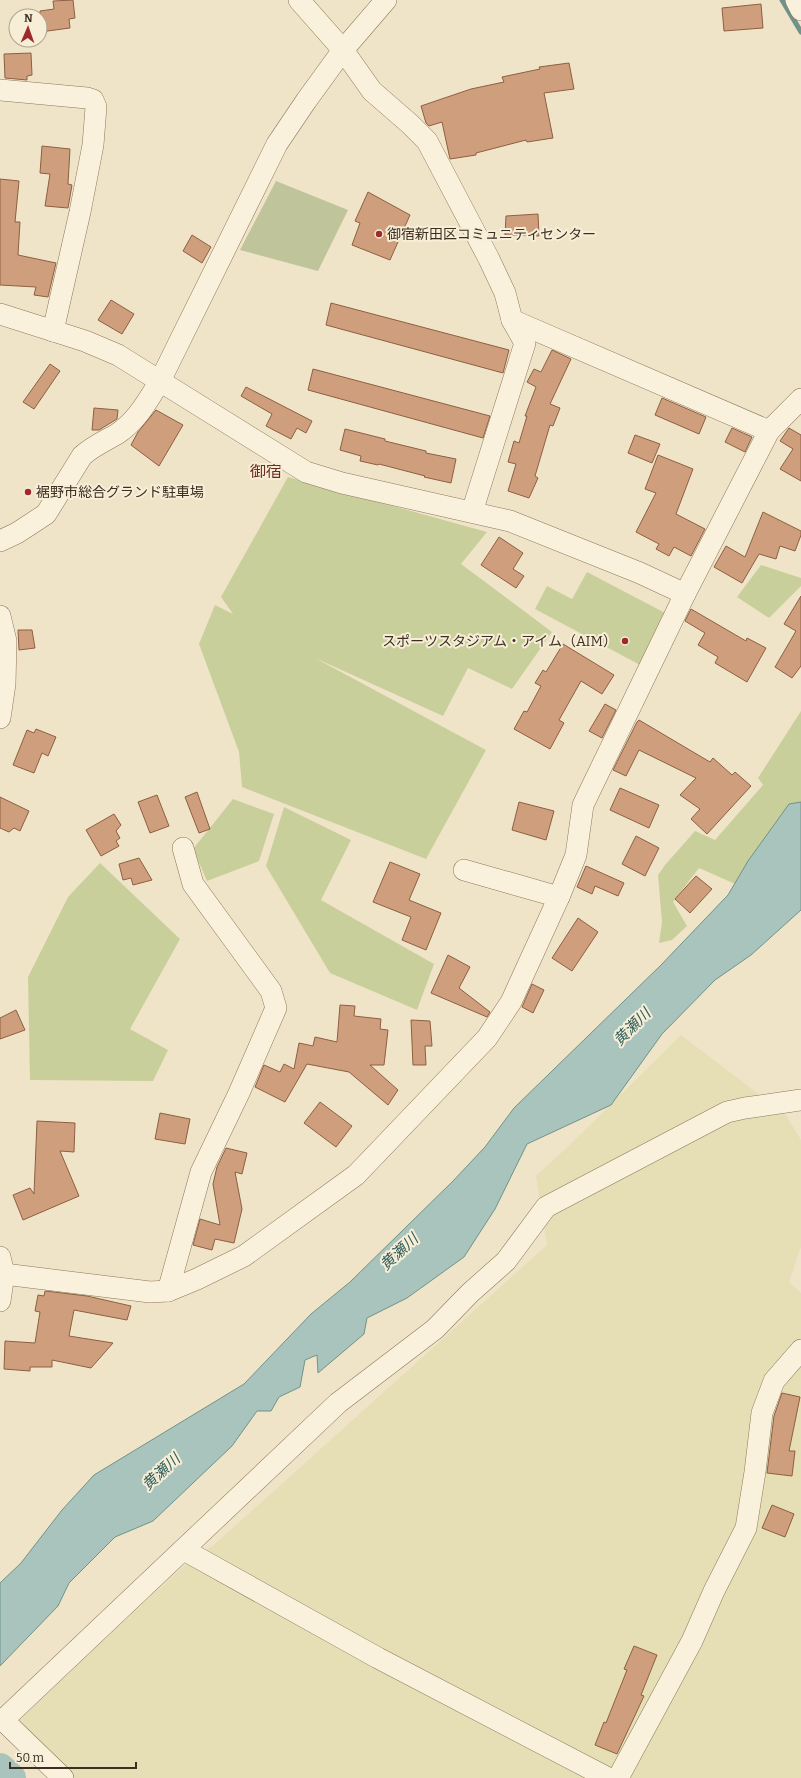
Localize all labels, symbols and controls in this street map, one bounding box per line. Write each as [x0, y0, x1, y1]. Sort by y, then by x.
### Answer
north arrow [8, 8, 48, 48]
text: N [24, 12, 33, 25]
place label: 御宿新田区コミュニティセンター [387, 226, 596, 243]
marker: 御宿新田区コミュニティセンター [374, 229, 384, 239]
district label: 御宿 [250, 462, 282, 481]
place label: 裾野市総合グランド駐車場 [36, 484, 204, 501]
marker: 裾野市総合グランド駐車場 [23, 487, 33, 497]
place label: スポーツスタジアム・アイム（AIM） [382, 633, 617, 650]
marker: スポーツスタジアム・アイム（AIM） [620, 636, 630, 646]
water label: 黄瀬川 [610, 1003, 656, 1049]
water label: 黄瀬川 [376, 1229, 423, 1274]
water label: 黄瀬川 [138, 1449, 185, 1494]
scale bar [10, 1744, 136, 1770]
text: 50 m [16, 1751, 45, 1765]

